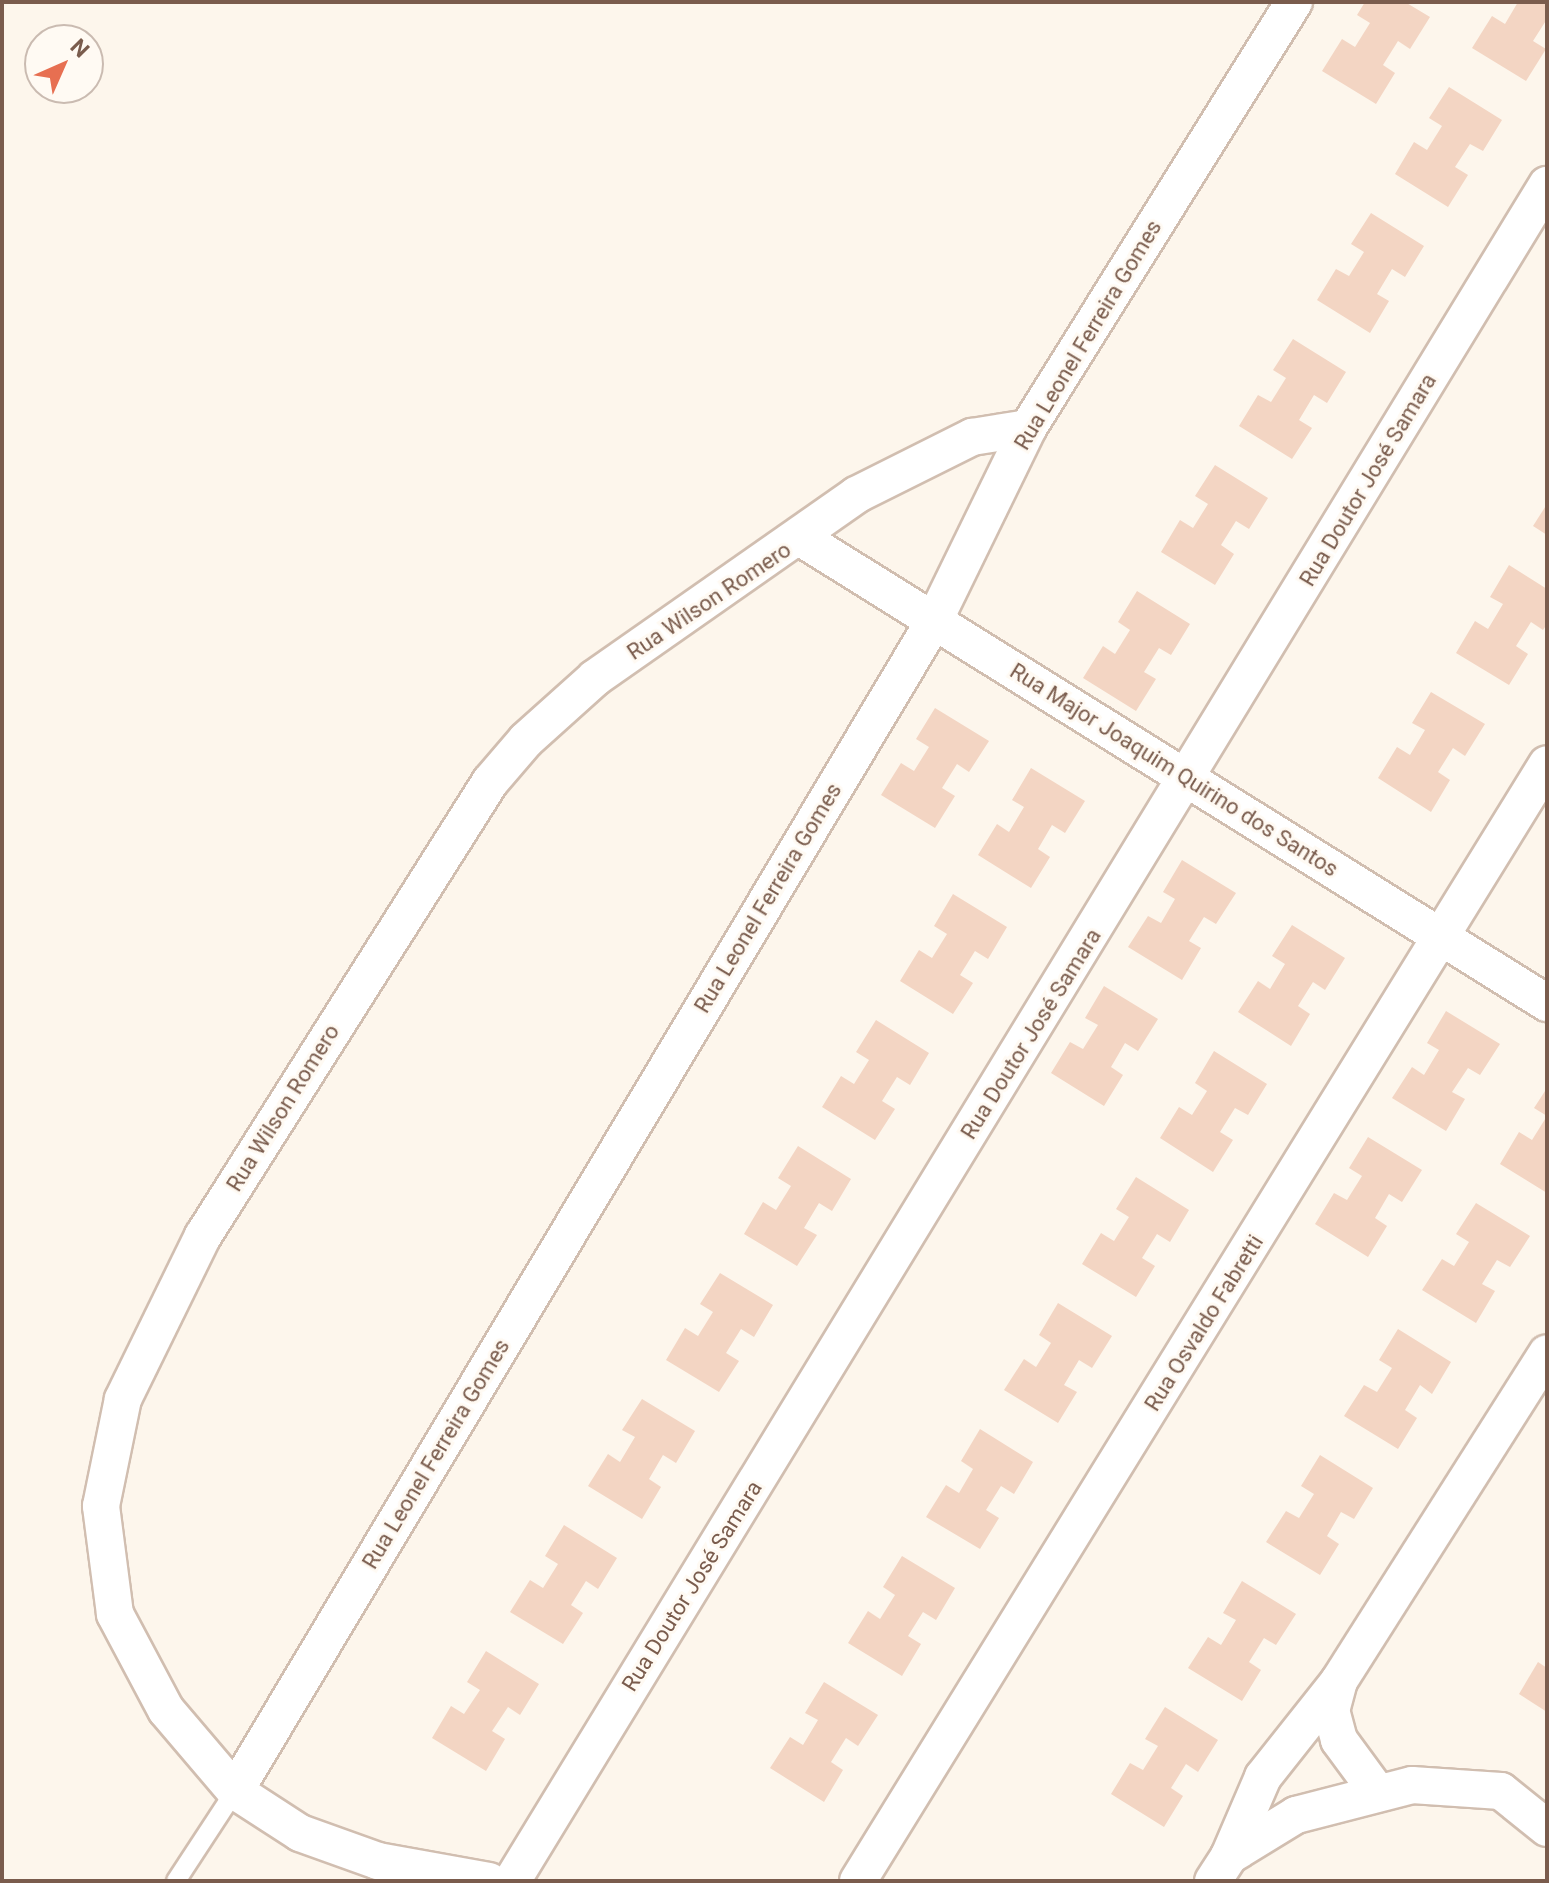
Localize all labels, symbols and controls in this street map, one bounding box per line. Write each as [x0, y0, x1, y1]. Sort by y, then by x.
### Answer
north arrow [24, 24, 104, 104]
text: N [66, 34, 94, 62]
street label: Rua Leonel Ferreira Gomes [1009, 215, 1167, 455]
street label: Rua Doutor José Samara [1294, 369, 1442, 591]
street label: Rua Wilson Romero [622, 536, 796, 666]
street label: Rua Major Joaquim Quirino dos Santos [1005, 658, 1343, 882]
street label: Rua Leonel Ferreira Gomes [689, 778, 847, 1018]
street label: Rua Doutor José Samara [955, 924, 1107, 1144]
street label: Rua Wilson Romero [221, 1020, 345, 1196]
street label: Rua Osvaldo Fabretti [1139, 1230, 1269, 1416]
street label: Rua Leonel Ferreira Gomes [357, 1334, 515, 1574]
street label: Rua Doutor José Samara [616, 1476, 768, 1696]

